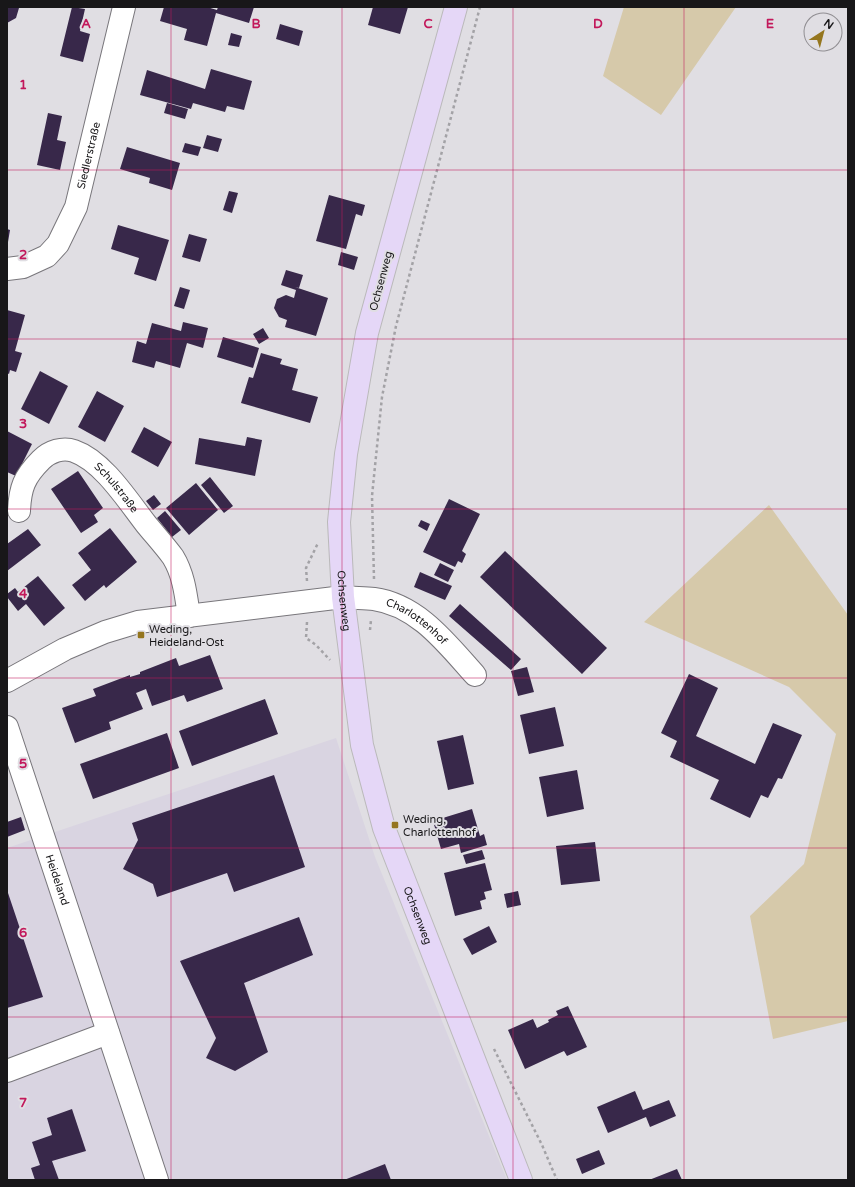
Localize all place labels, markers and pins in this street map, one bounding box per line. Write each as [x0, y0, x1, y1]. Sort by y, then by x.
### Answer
place label: Weding, Heideland-Ost [149, 623, 224, 649]
marker: Weding, Heideland-Ost [136, 630, 146, 640]
place label: Weding, Charlottenhof [403, 813, 477, 839]
marker: Weding, Charlottenhof [390, 820, 400, 830]

